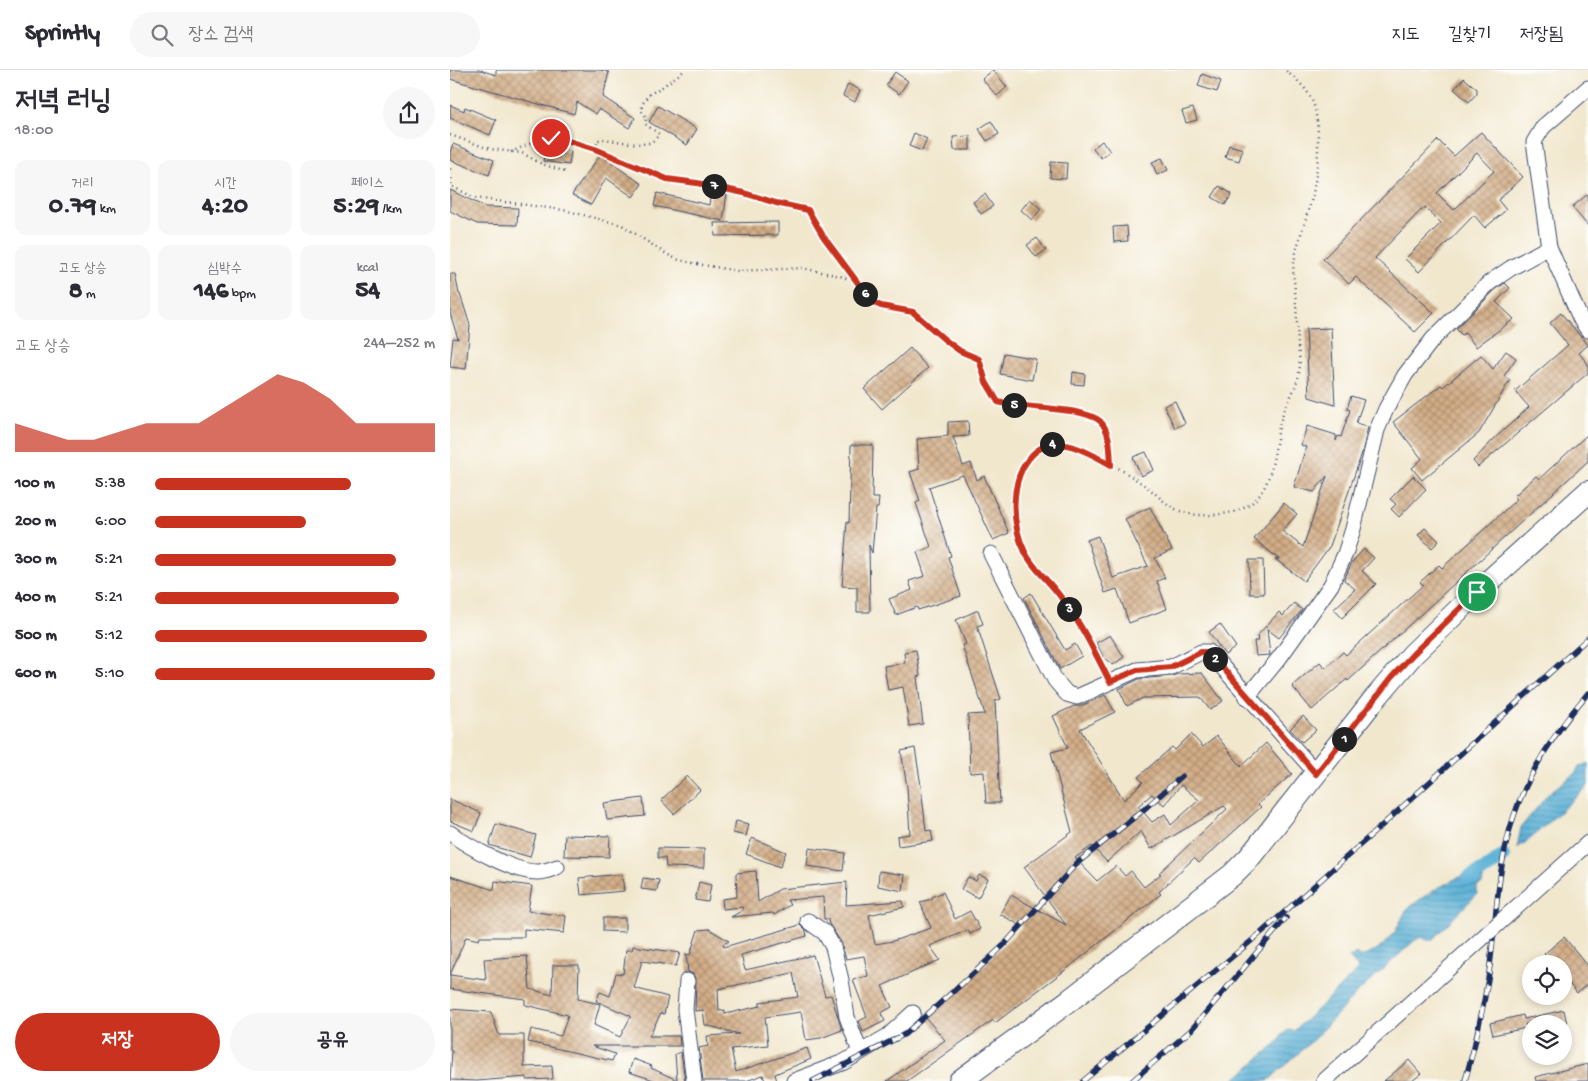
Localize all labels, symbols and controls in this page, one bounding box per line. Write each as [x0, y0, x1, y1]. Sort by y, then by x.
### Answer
search box [130, 12, 480, 57]
text: Sprintly [25, 20, 100, 49]
icon: search [148, 21, 176, 49]
text: 장소 검색 [188, 24, 254, 47]
text: 지도 [1391, 25, 1420, 46]
text: 길찾기 [1448, 25, 1492, 46]
text: 저장됨 [1520, 25, 1563, 46]
text: 저녁 러닝 [15, 86, 112, 119]
button: share [383, 87, 435, 139]
pin [530, 117, 572, 159]
text: 18:00 [15, 122, 53, 141]
icon: check [537, 124, 565, 152]
pin: 7 [702, 174, 726, 198]
text: 거리 [71, 176, 94, 193]
text: 시간 [214, 176, 236, 193]
text: 페이스 [351, 176, 385, 193]
text: 7 [711, 178, 718, 195]
text: 0.79 [49, 193, 96, 222]
text: 4:20 [202, 193, 248, 222]
text: 5:29 [333, 193, 379, 222]
text: km [96, 201, 116, 218]
text: /km [379, 201, 402, 218]
text: kcal [357, 260, 379, 277]
text: 고도 상승 [58, 261, 107, 278]
text: 심박수 [208, 261, 242, 278]
text: 54 [355, 277, 380, 306]
text: 8 [69, 278, 83, 307]
text: 146 [194, 278, 229, 307]
pin: 6 [852, 282, 878, 306]
text: m [83, 286, 96, 303]
text: bpm [229, 286, 256, 303]
text: 6 [862, 286, 869, 303]
text: 244–252 m [363, 335, 435, 354]
text: 고도 상승 [15, 338, 70, 357]
pin: 5 [1002, 392, 1026, 418]
text: 5 [1011, 397, 1018, 414]
pin: 4 [1040, 432, 1064, 456]
text: 4 [1049, 436, 1056, 453]
text: 100 m [15, 475, 55, 494]
text: 5:38 [95, 475, 126, 494]
text: 200 m [15, 513, 56, 532]
text: 6:00 [95, 513, 126, 532]
text: 300 m [15, 551, 57, 570]
text: 5:21 [95, 551, 123, 570]
pin [1456, 571, 1498, 613]
icon: arrive [1463, 578, 1491, 606]
text: 400 m [15, 589, 56, 608]
text: 5:21 [95, 589, 123, 608]
pin: 3 [1056, 596, 1082, 622]
text: 3 [1066, 601, 1073, 618]
text: 500 m [15, 627, 57, 646]
text: 5:12 [95, 627, 123, 646]
pin: 2 [1202, 646, 1228, 672]
text: 2 [1212, 651, 1219, 668]
text: 600 m [15, 665, 56, 684]
text: 5:10 [95, 665, 124, 684]
pin: 1 [1332, 726, 1356, 752]
text: 1 [1342, 731, 1347, 748]
map controls [1522, 955, 1572, 1065]
button: locate [1522, 955, 1572, 1005]
button: 저장 [15, 1013, 220, 1071]
button: 공유 [230, 1013, 435, 1071]
button: layers [1522, 1015, 1572, 1065]

